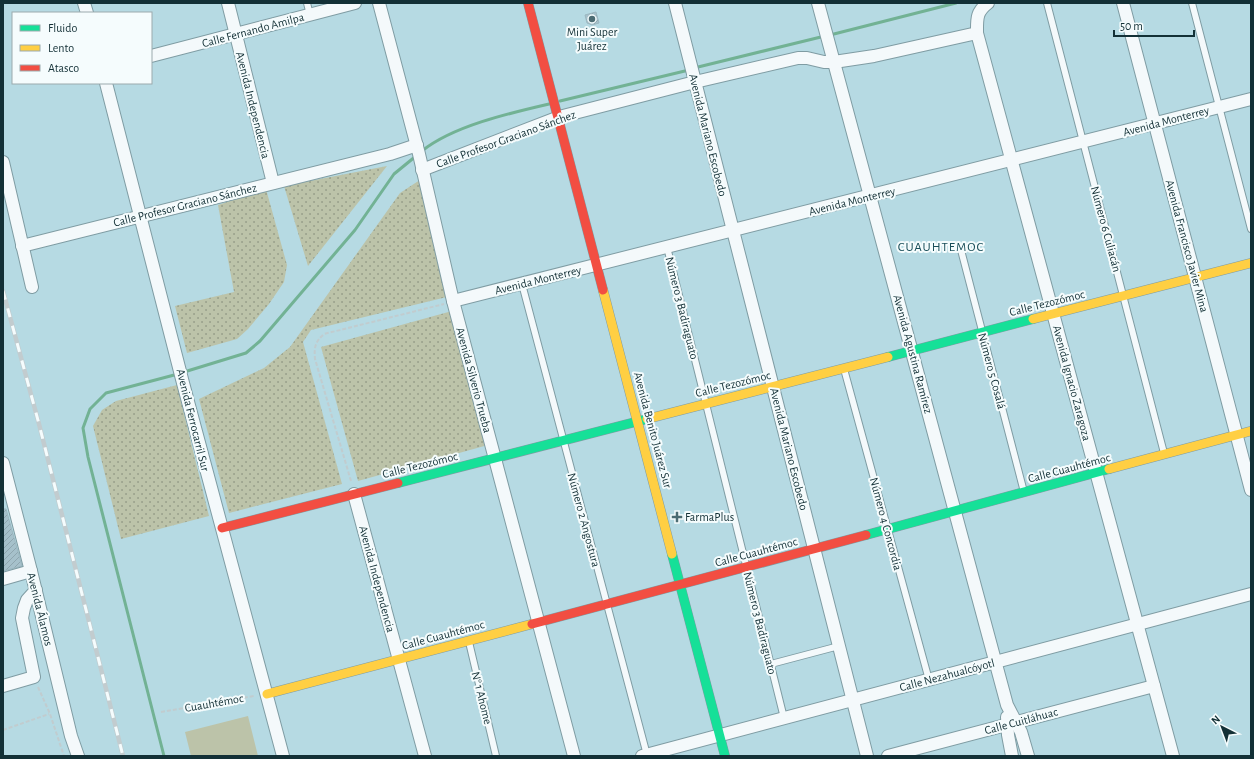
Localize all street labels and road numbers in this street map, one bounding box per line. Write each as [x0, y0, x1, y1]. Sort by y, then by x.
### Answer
street label: Calle Fernando Amilpa [201, 10, 306, 49]
street label: Avenida Independencia [234, 50, 272, 160]
street label: Avenida Mariano Escobedo [687, 73, 729, 197]
street label: Avenida Monterrey [1122, 104, 1211, 139]
street label: Calle Profesor Graciano Sánchez [435, 108, 577, 170]
street label: Avenida Francisco Javier Mina [1163, 178, 1211, 314]
street label: Calle Profesor Graciano Sánchez [112, 181, 258, 229]
street label: Avenida Monterrey [807, 184, 897, 219]
street label: Número 6 Culiacán [1089, 185, 1123, 273]
street label: Número 3 Badiraguato [663, 255, 701, 361]
street label: Avenida Monterrey [493, 263, 583, 298]
street label: Calle Tezozómoc [1008, 288, 1086, 318]
street label: Avenida Agustina Ramírez [891, 293, 935, 415]
street label: Avenida Ignacio Zaragoza [1051, 324, 1093, 442]
street label: Avenida Silverio Trueba [454, 326, 494, 435]
street label: Número 5 Cosalá [976, 332, 1008, 411]
street label: Avenida Ferrocarril Sur [174, 368, 212, 473]
street label: Calle Tezozómoc [694, 369, 772, 399]
street label: Avenida Benito Juárez Sur [632, 371, 674, 489]
street label: Avenida Mariano Escobedo [768, 387, 810, 511]
street label: Calle Tezozómoc [381, 450, 459, 480]
street label: Calle Cuauhtémoc [1027, 451, 1112, 485]
street label: Número 2 Angostura [566, 472, 602, 569]
street label: Número 4 Concordia [868, 476, 904, 572]
street label: Avenida Independencia [357, 524, 397, 634]
street label: Calle Cuauhtémoc [714, 535, 799, 569]
street label: Número 3 Badiraguato [741, 570, 779, 676]
street label: Avenida Álamos [25, 571, 56, 647]
street label: Calle Cuauhtémoc [401, 618, 486, 652]
street label: Calle Nezahualcóyotl [898, 657, 996, 694]
street label: N° 1 Ahome [470, 670, 494, 726]
street label: Cuauhtémoc [184, 692, 245, 714]
street label: Calle Cuitláhuac [983, 705, 1059, 737]

